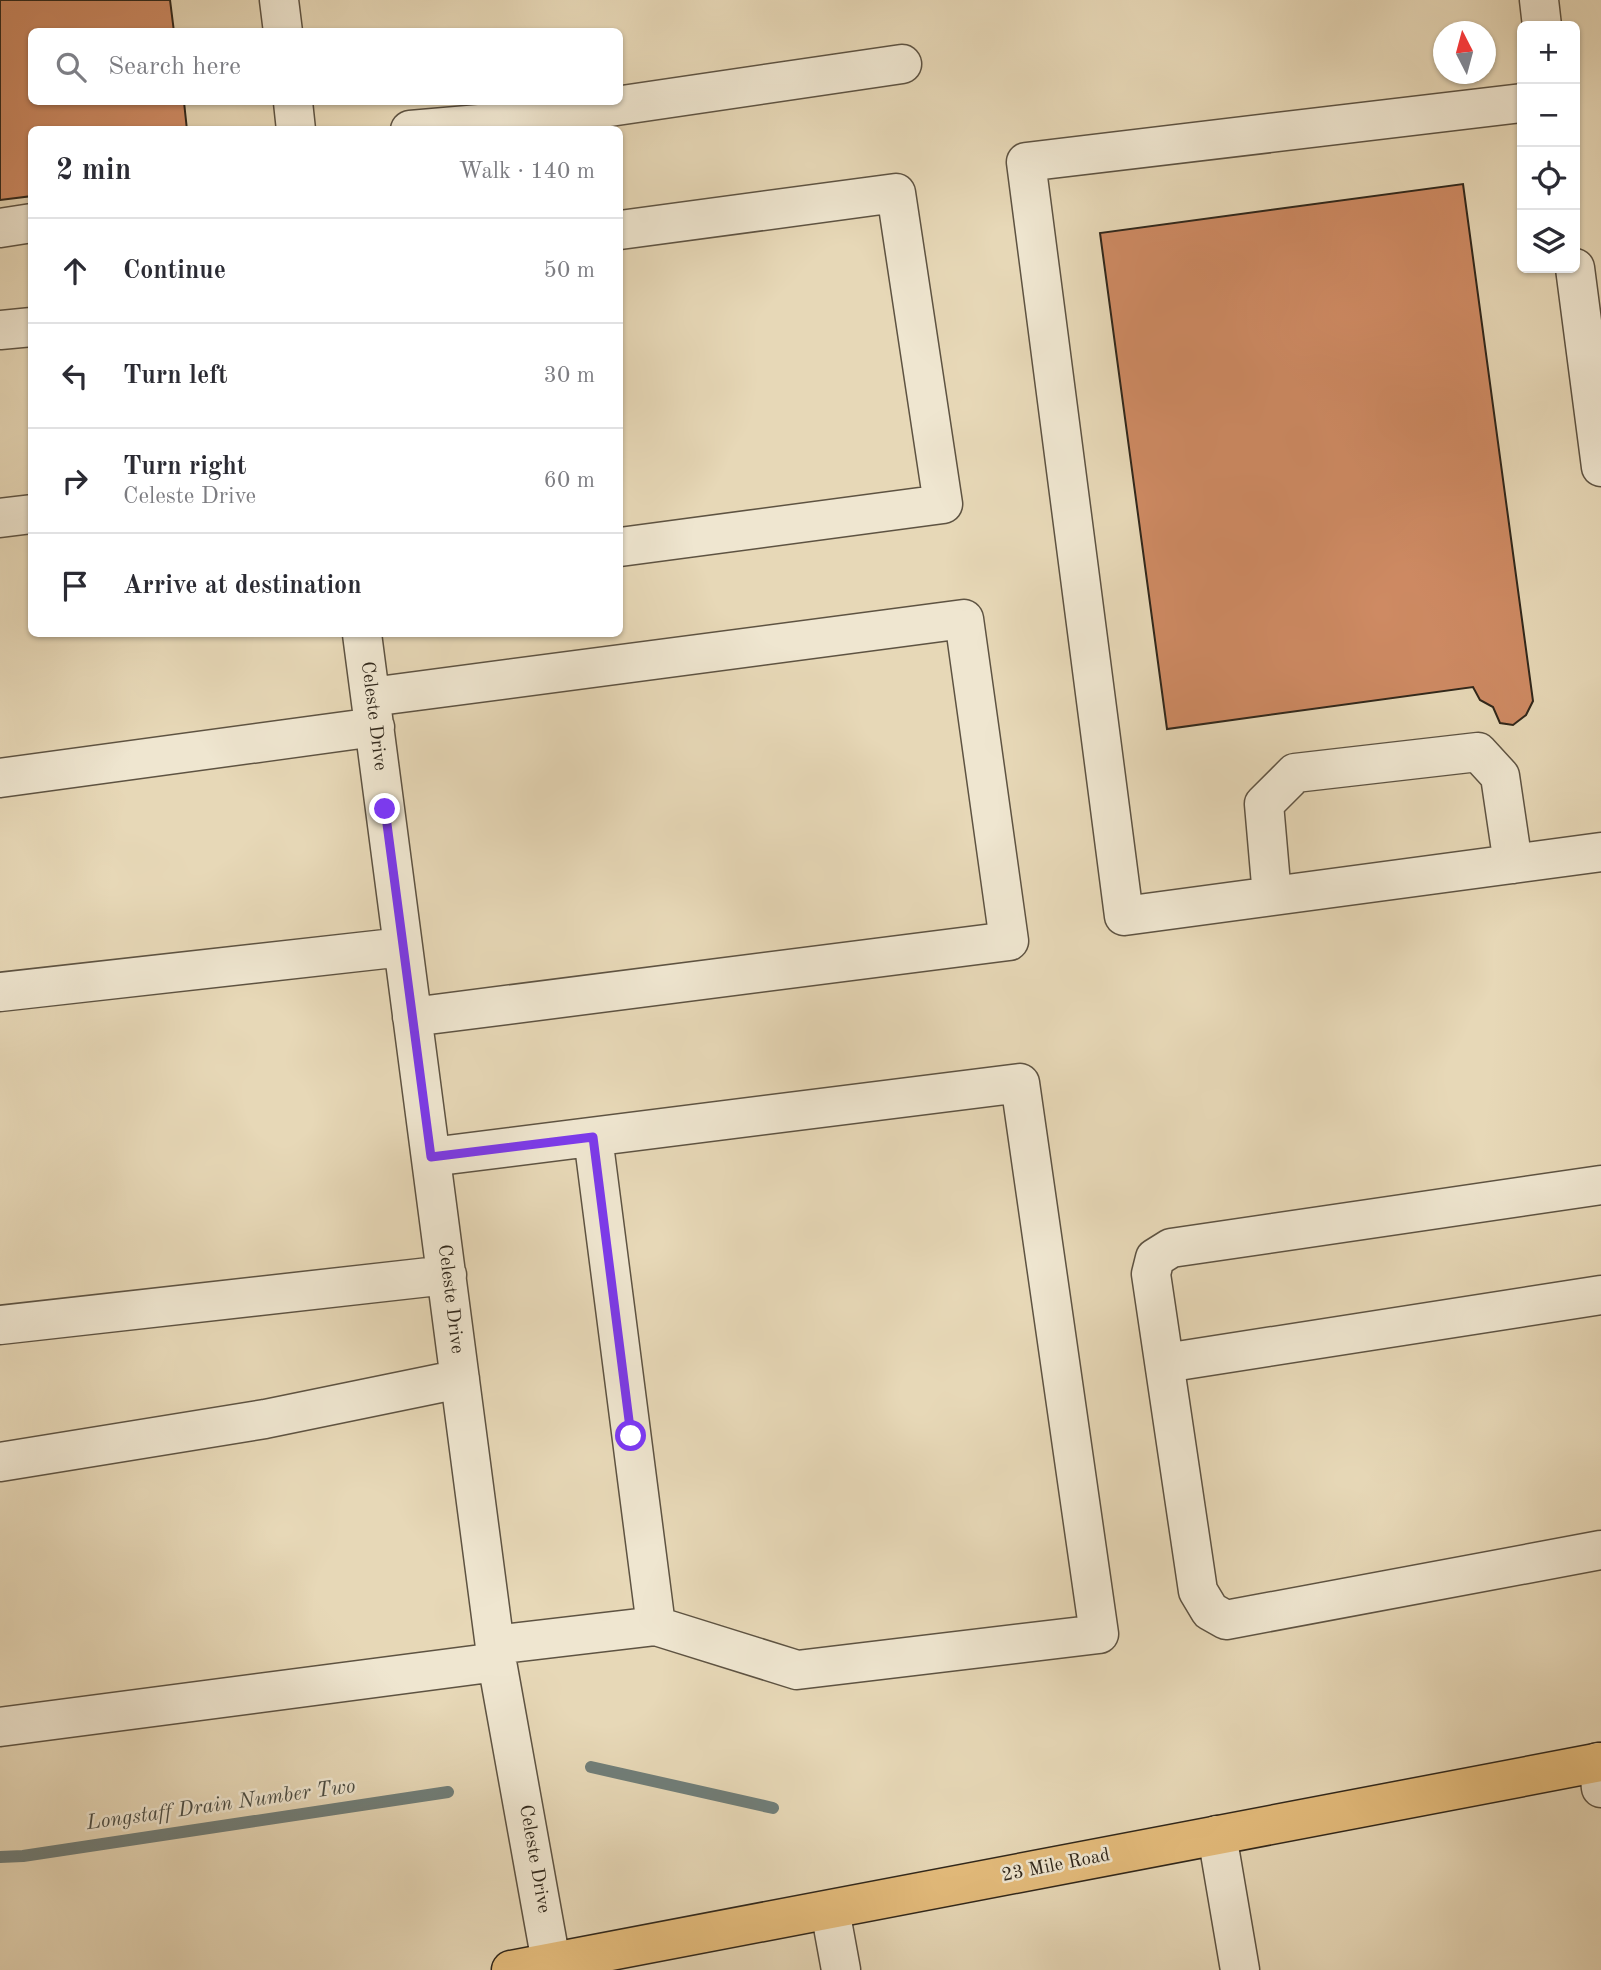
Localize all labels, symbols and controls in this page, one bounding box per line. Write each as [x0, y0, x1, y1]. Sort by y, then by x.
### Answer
north arrow [1433, 21, 1496, 84]
map controls [1517, 21, 1580, 273]
button: + [1517, 21, 1580, 84]
search box [28, 28, 623, 105]
icon: search [52, 48, 90, 86]
text: Search here [108, 54, 241, 80]
button: − [1517, 84, 1580, 147]
button: locate [1517, 147, 1580, 210]
text: 2 min [56, 156, 131, 186]
text: Walk · 140 m [459, 160, 595, 183]
button: layers [1517, 210, 1580, 273]
icon: ahead [56, 252, 94, 290]
text: Continue [123, 258, 226, 284]
text: 50 m [544, 259, 595, 282]
icon: left [56, 357, 94, 395]
text: Turn left [123, 363, 228, 389]
text: 30 m [544, 364, 595, 387]
text: Turn right [123, 454, 246, 480]
icon: right [56, 462, 94, 500]
text: 60 m [544, 469, 595, 492]
text: Celeste Drive [123, 485, 256, 508]
icon: arrive [56, 567, 94, 605]
text: Arrive at destination [123, 573, 362, 599]
street label: Celeste Drive [357, 660, 389, 772]
route end [369, 793, 400, 824]
street label: Celeste Drive [434, 1243, 466, 1355]
route start [615, 1420, 646, 1451]
water label: Longstaff Drain Number Two [84, 1776, 357, 1834]
street label: Celeste Drive [515, 1803, 553, 1915]
street label: 23 Mile Road [1000, 1846, 1112, 1886]

